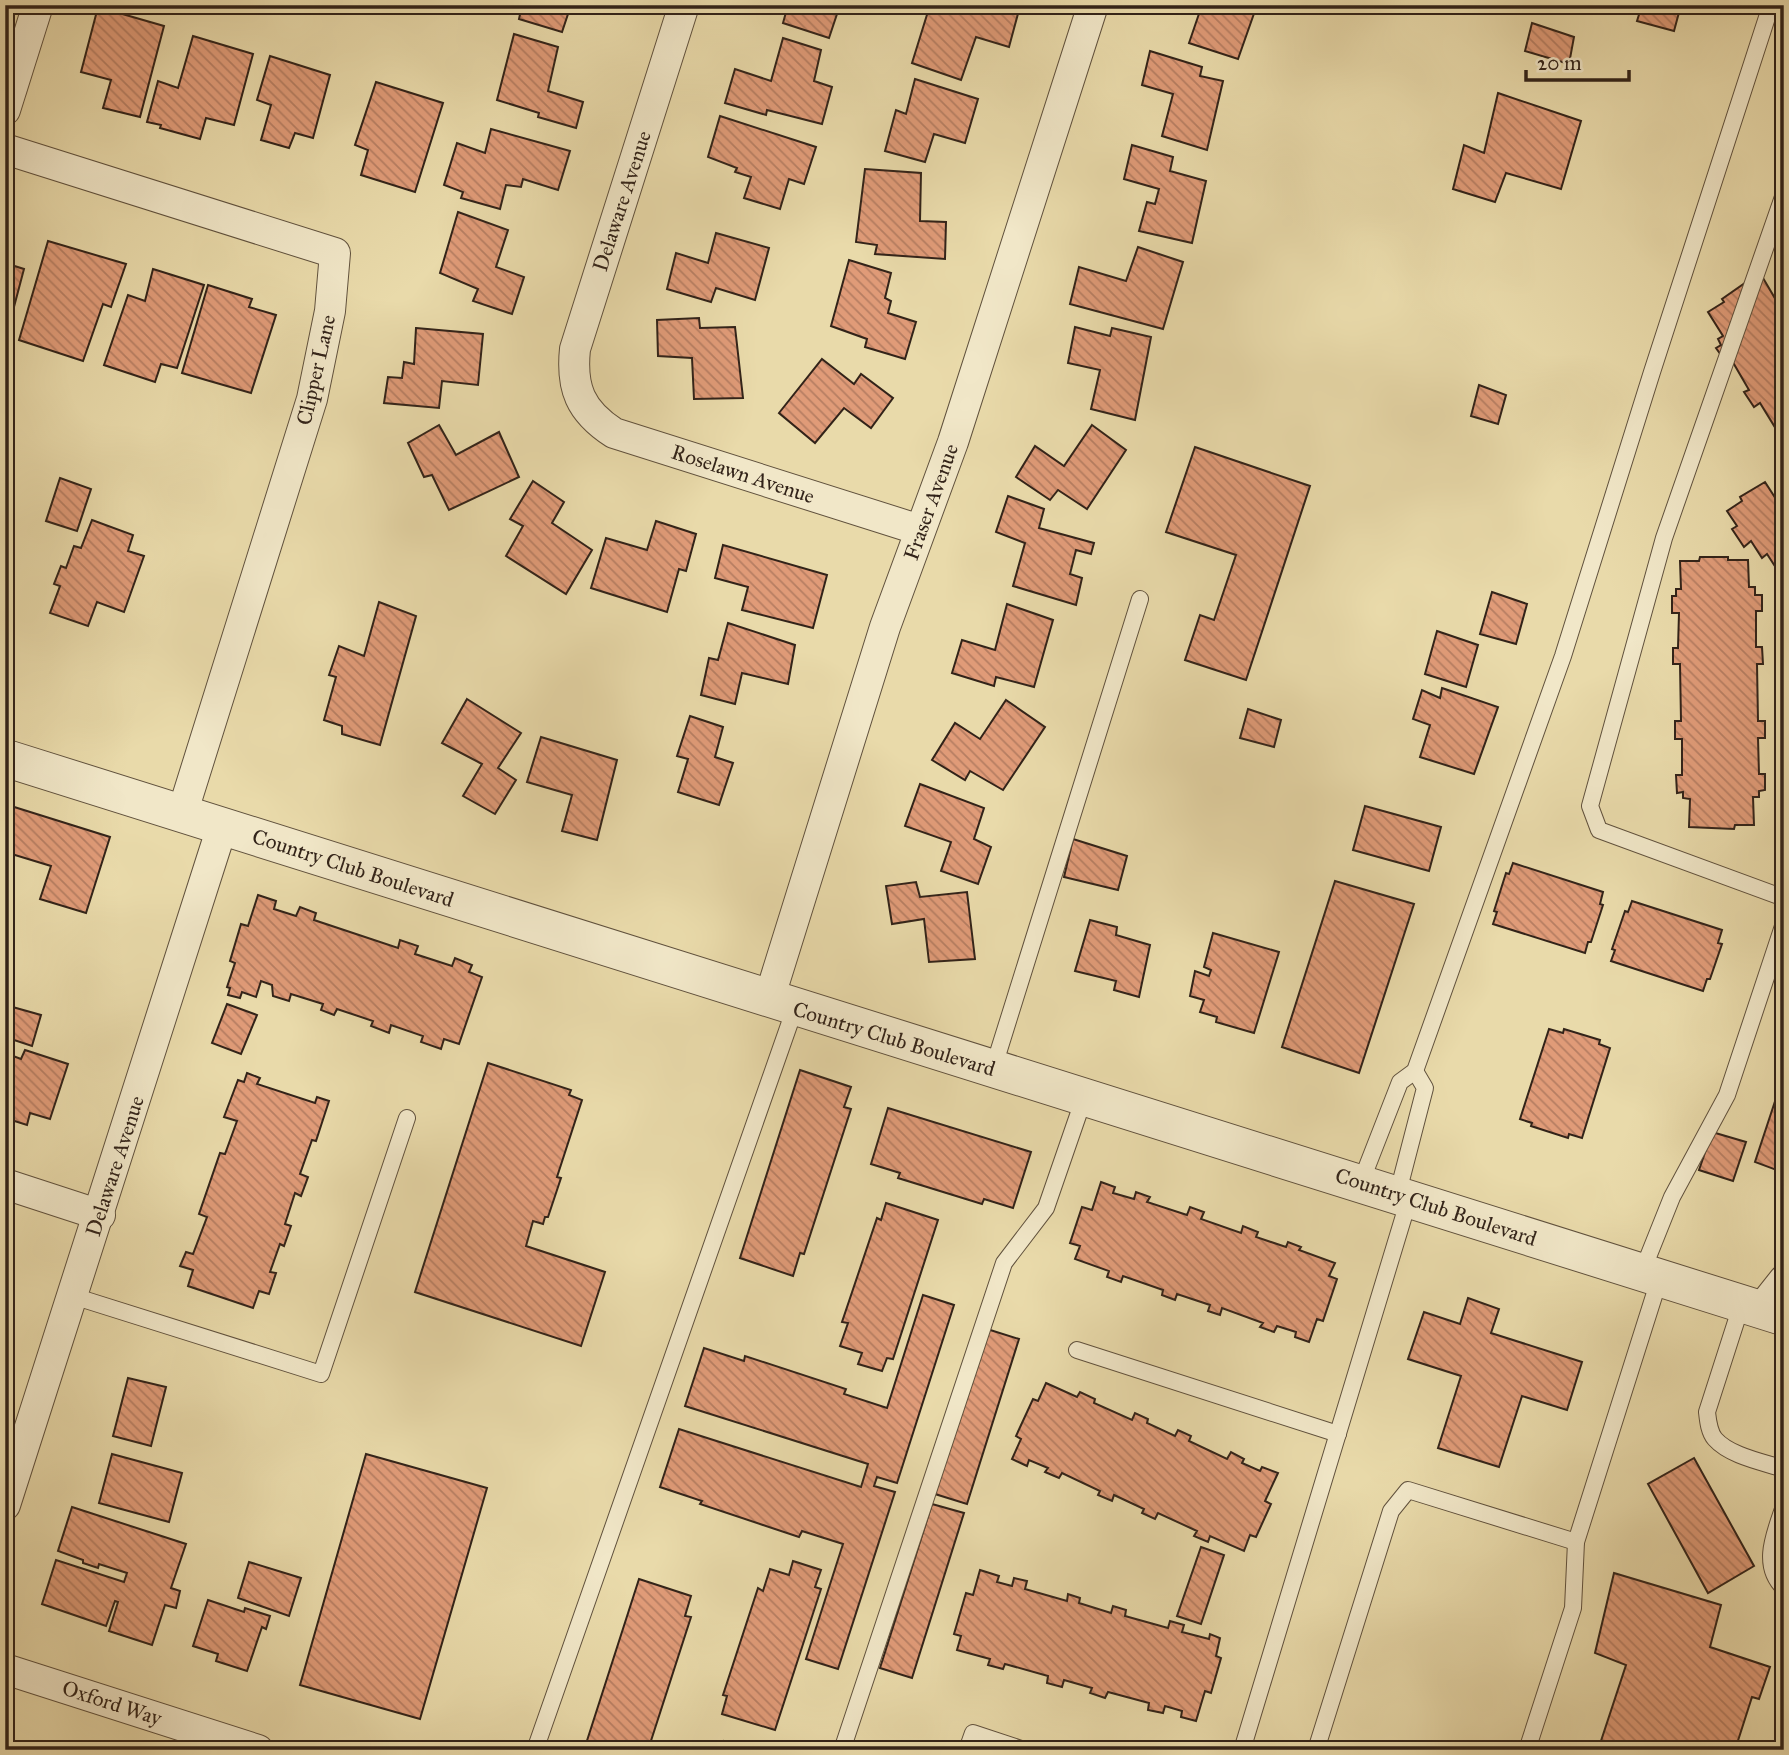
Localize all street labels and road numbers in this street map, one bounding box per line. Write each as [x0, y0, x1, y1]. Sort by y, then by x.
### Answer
street label: Delaware Avenue [587, 127, 657, 275]
street label: Clipper Lane [291, 312, 341, 428]
street label: Roselawn Avenue [668, 439, 818, 509]
street label: Fraser Avenue [898, 440, 964, 564]
street label: Country Club Boulevard [249, 823, 457, 913]
street label: Country Club Boulevard [790, 996, 999, 1082]
street label: Delaware Avenue [80, 1092, 150, 1240]
street label: Country Club Boulevard [1332, 1162, 1540, 1252]
street label: Oxford Way [59, 1675, 166, 1732]

